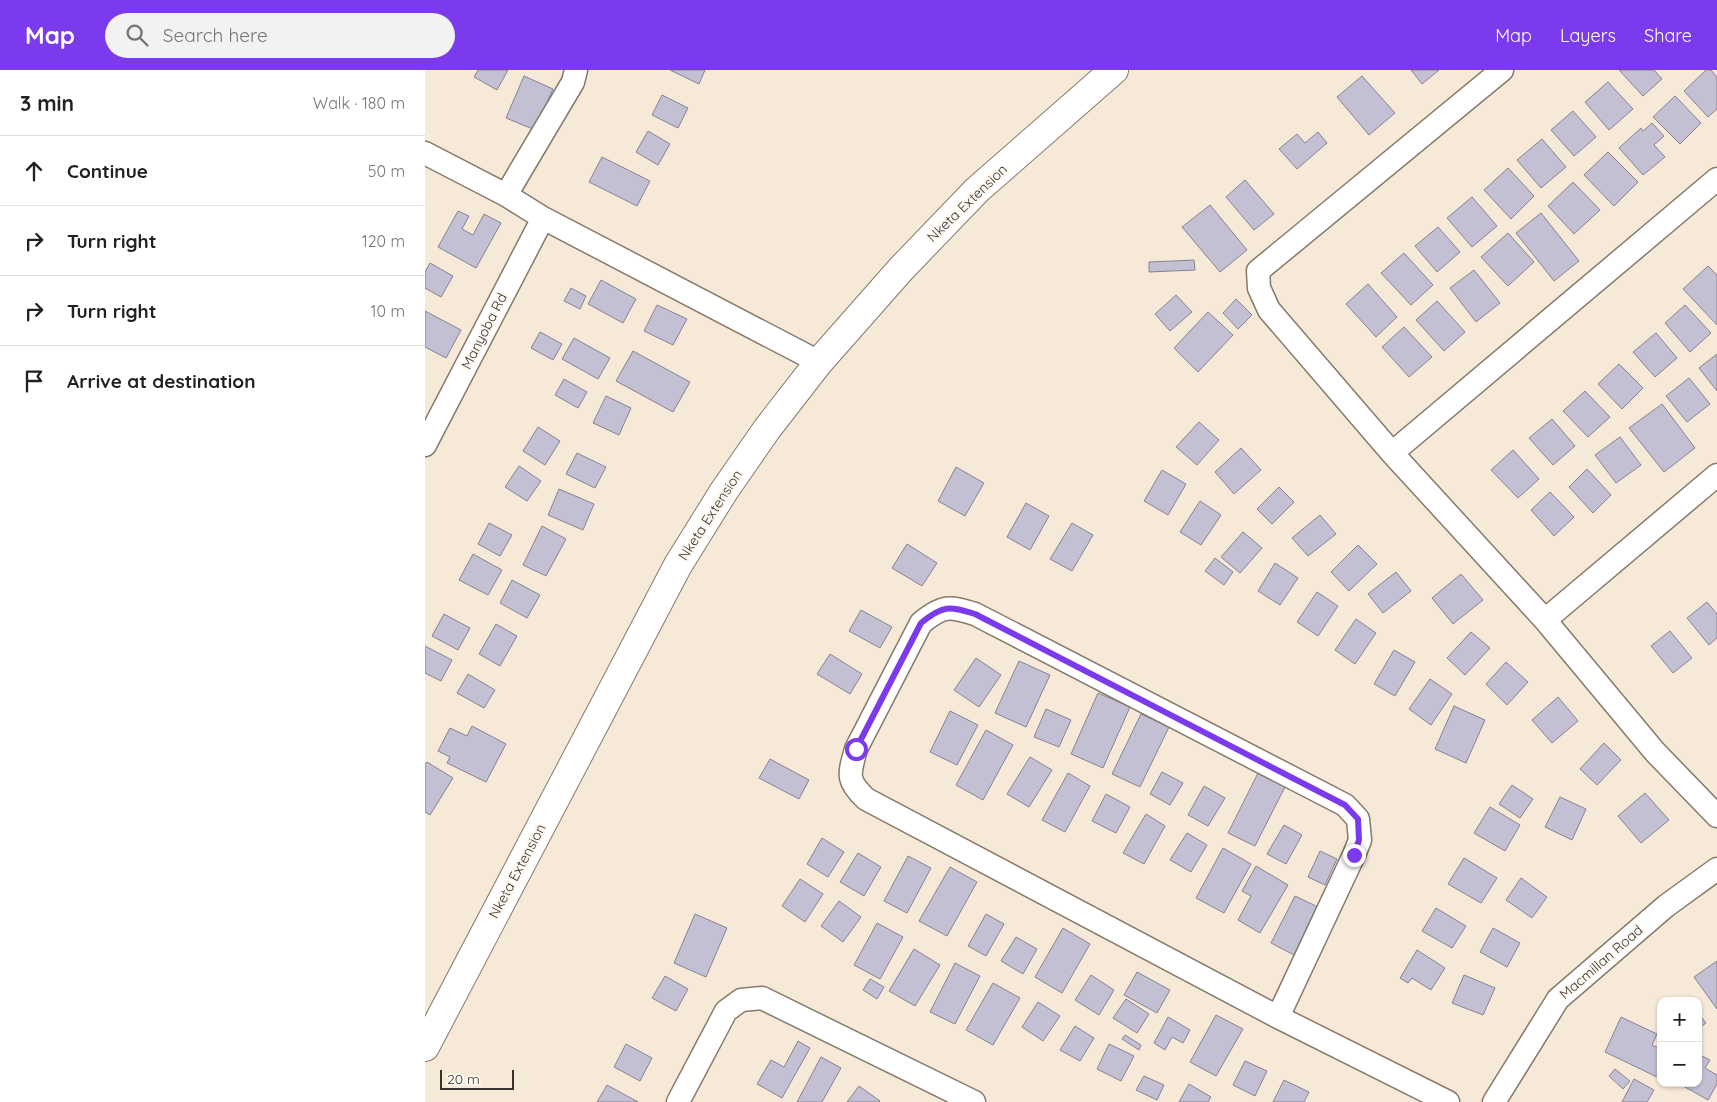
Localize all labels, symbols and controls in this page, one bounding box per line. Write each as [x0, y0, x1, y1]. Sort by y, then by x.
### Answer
search box [105, 13, 455, 58]
text: Map [25, 20, 75, 50]
icon: search [123, 21, 151, 49]
text: Search here [163, 23, 268, 47]
text: Map [1495, 24, 1532, 47]
text: Layers [1560, 24, 1616, 47]
text: Share [1644, 24, 1692, 47]
text: 3 min [20, 90, 74, 116]
text: Walk · 180 m [313, 93, 405, 113]
icon: ahead [20, 157, 48, 185]
text: Continue [67, 159, 148, 183]
street label: Nketa Extension [923, 160, 1011, 246]
text: 50 m [368, 161, 405, 181]
icon: right [20, 227, 48, 255]
text: Turn right [67, 229, 156, 253]
text: 120 m [362, 231, 405, 251]
street label: Manyoba Rd [457, 290, 511, 372]
icon: right [20, 297, 48, 325]
text: Turn right [67, 299, 156, 323]
text: 10 m [371, 301, 405, 321]
icon: arrive [20, 367, 48, 395]
text: Arrive at destination [67, 369, 256, 393]
street label: Nketa Extension [674, 466, 746, 564]
route start [845, 738, 868, 761]
street label: Nketa Extension [485, 821, 549, 921]
route end [1343, 844, 1366, 867]
street label: Macmillan Road [1556, 921, 1646, 1003]
map controls [1657, 997, 1702, 1087]
button: + [1657, 997, 1702, 1042]
button: − [1657, 1042, 1702, 1087]
scale bar [440, 1067, 514, 1090]
text: 20 m [447, 1070, 480, 1088]

